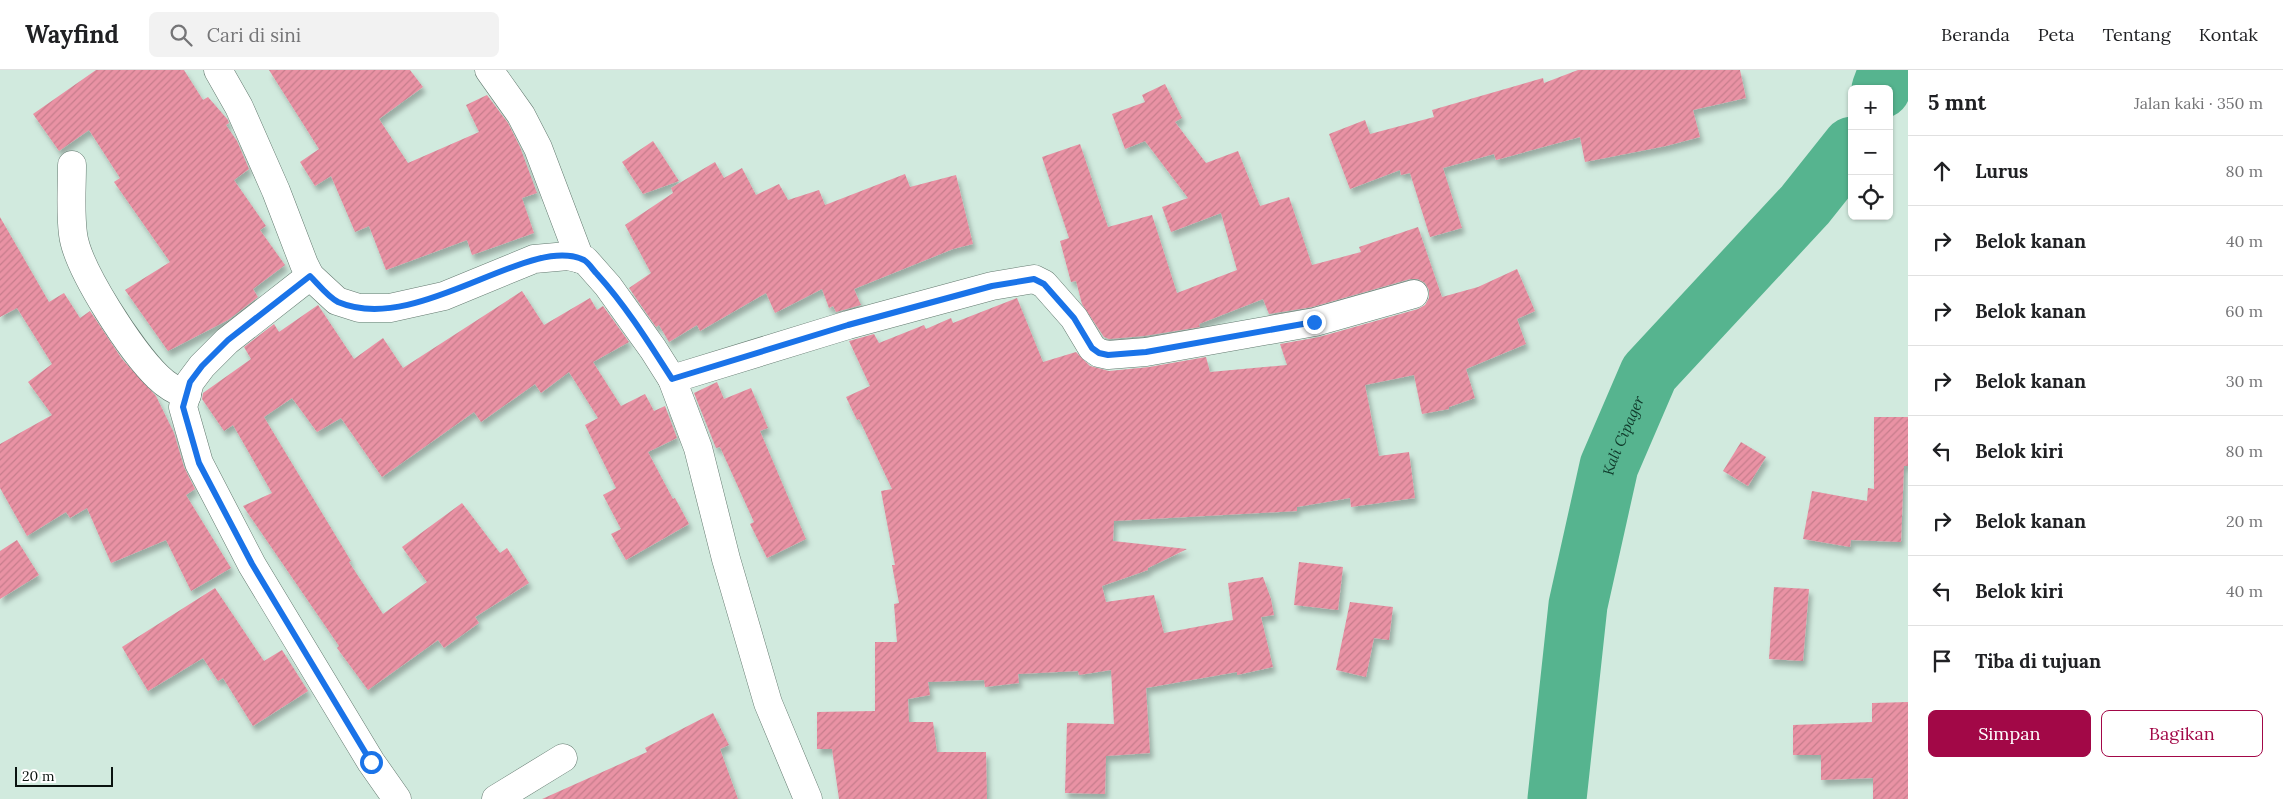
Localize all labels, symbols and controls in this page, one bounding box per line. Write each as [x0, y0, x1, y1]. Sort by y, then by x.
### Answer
search box [149, 12, 499, 57]
text: Wayfind [25, 19, 119, 50]
icon: search [167, 21, 195, 49]
text: Cari di sini [207, 23, 301, 47]
text: Beranda [1941, 23, 2010, 46]
text: Peta [2038, 23, 2074, 46]
text: Tentang [2102, 23, 2171, 46]
text: Kontak [2199, 23, 2258, 46]
map controls [1848, 85, 1893, 220]
button: + [1848, 85, 1893, 130]
text: 5 mnt [1928, 89, 1986, 116]
text: Jalan kaki · 350 m [2134, 93, 2263, 113]
button: − [1848, 130, 1893, 175]
icon: ahead [1928, 157, 1956, 185]
text: Lurus [1975, 159, 2028, 183]
text: 80 m [2226, 161, 2263, 181]
button: locate [1848, 175, 1893, 220]
icon: right [1928, 227, 1956, 255]
text: Belok kanan [1975, 229, 2086, 253]
text: 40 m [2226, 231, 2263, 251]
icon: right [1928, 297, 1956, 325]
text: Belok kanan [1975, 299, 2086, 323]
text: 60 m [2225, 301, 2263, 321]
route end [1303, 311, 1326, 334]
icon: right [1928, 367, 1956, 395]
text: Belok kanan [1975, 369, 2086, 393]
text: 30 m [2226, 371, 2263, 391]
water label: Kali Cipager [1598, 392, 1648, 477]
icon: left [1928, 437, 1956, 465]
text: Belok kiri [1975, 439, 2064, 463]
text: 80 m [2226, 441, 2263, 461]
icon: right [1928, 507, 1956, 535]
text: Belok kanan [1975, 509, 2086, 533]
text: 20 m [2226, 511, 2263, 531]
icon: left [1928, 577, 1956, 605]
text: Belok kiri [1975, 579, 2064, 603]
text: 40 m [2226, 581, 2263, 601]
icon: arrive [1928, 647, 1956, 675]
text: Tiba di tujuan [1975, 649, 2101, 673]
button: Simpan [1928, 710, 2091, 757]
button: Bagikan [2101, 710, 2263, 757]
route start [360, 751, 383, 774]
scale bar [15, 764, 112, 787]
text: 20 m [22, 767, 54, 785]

